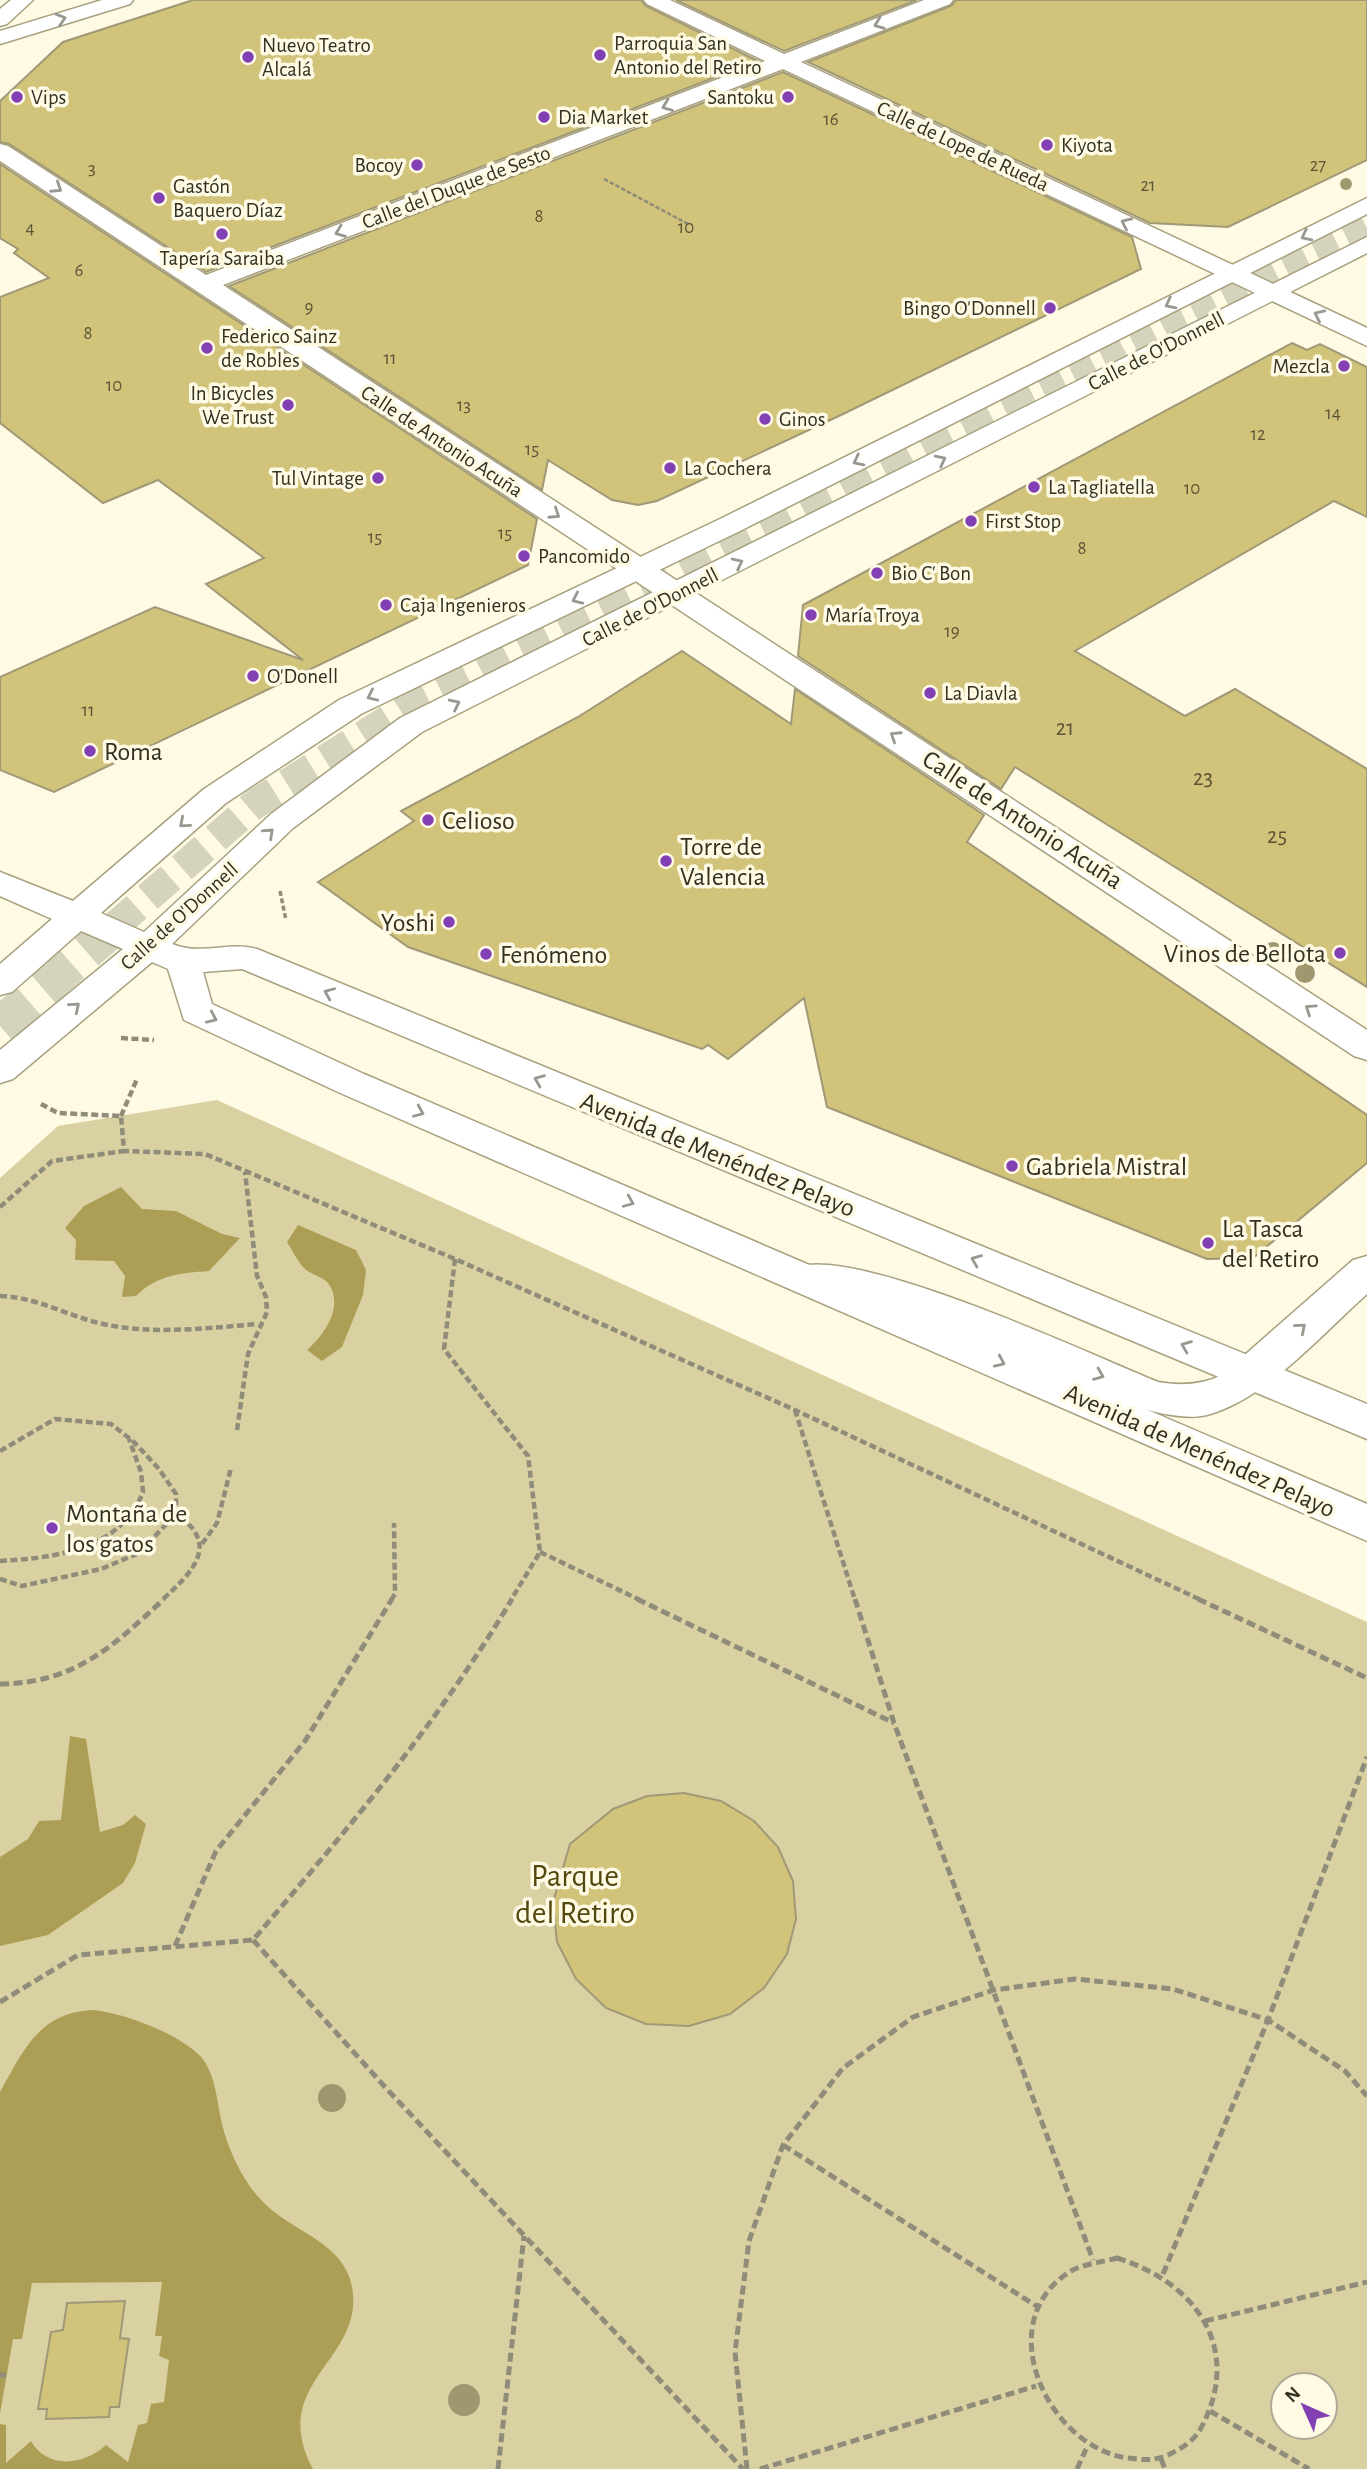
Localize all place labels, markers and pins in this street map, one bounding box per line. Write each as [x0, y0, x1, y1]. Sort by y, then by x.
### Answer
place label: Parroquia San Antonio del Retiro [614, 33, 762, 78]
place label: Nuevo Teatro Alcalá [262, 35, 371, 80]
marker: Parroquia San Antonio del Retiro [592, 47, 608, 63]
marker: Nuevo Teatro Alcalá [240, 49, 256, 65]
place label: Vips [31, 87, 66, 108]
place label: Santoku [707, 87, 774, 108]
marker: Vips [9, 89, 25, 105]
marker: Santoku [780, 89, 796, 105]
place label: Dia Market [558, 107, 648, 128]
marker: Dia Market [536, 109, 552, 125]
place label: Kiyota [1061, 135, 1113, 156]
marker: Kiyota [1039, 137, 1055, 153]
place label: Bocoy [355, 155, 403, 176]
marker: Bocoy [409, 157, 425, 173]
place label: Gastón Baquero Díaz [173, 176, 283, 221]
marker: Gastón Baquero Díaz [151, 190, 167, 206]
marker: Tapería Saraiba [214, 226, 230, 242]
place label: Tapería Saraiba [160, 248, 285, 269]
place label: Bingo O'Donnell [903, 298, 1036, 319]
marker: Bingo O'Donnell [1042, 300, 1058, 316]
place label: Federico Sainz de Robles [221, 326, 337, 371]
marker: Federico Sainz de Robles [199, 340, 215, 356]
place label: Mezcla [1273, 356, 1330, 377]
marker: Mezcla [1336, 358, 1352, 374]
place label: In Bicycles We Trust [190, 383, 274, 428]
marker: In Bicycles We Trust [280, 397, 296, 413]
place label: Ginos [779, 409, 826, 430]
marker: Ginos [757, 411, 773, 427]
place label: La Cochera [684, 458, 772, 479]
marker: La Cochera [662, 460, 678, 476]
place label: Tul Vintage [272, 468, 364, 489]
marker: Tul Vintage [370, 470, 386, 486]
place label: La Tagliatella [1048, 477, 1155, 498]
marker: La Tagliatella [1026, 479, 1042, 495]
place label: First Stop [985, 511, 1061, 532]
marker: First Stop [963, 513, 979, 529]
place label: Pancomido [538, 546, 630, 567]
marker: Pancomido [516, 548, 532, 564]
place label: Bio C' Bon [891, 563, 971, 584]
marker: Bio C' Bon [869, 565, 885, 581]
place label: Caja Ingenieros [400, 595, 526, 616]
marker: Caja Ingenieros [378, 597, 394, 613]
place label: María Troya [825, 605, 920, 626]
marker: María Troya [803, 607, 819, 623]
place label: O'Donell [267, 666, 338, 687]
marker: O'Donell [245, 668, 261, 684]
place label: La Diavla [944, 683, 1018, 704]
marker: La Diavla [922, 685, 938, 701]
place label: Roma [104, 739, 163, 765]
marker: Roma [82, 743, 98, 759]
place label: Celioso [442, 808, 515, 834]
marker: Celioso [420, 812, 436, 828]
place label: Torre de Valencia [680, 834, 765, 890]
marker: Torre de Valencia [658, 853, 674, 869]
place label: Yoshi [381, 910, 435, 936]
marker: Yoshi [441, 914, 457, 930]
place label: Vinos de Bellota [1164, 941, 1326, 967]
place label: Fenómeno [500, 942, 607, 968]
marker: Vinos de Bellota [1332, 945, 1348, 961]
marker: Fenómeno [478, 946, 494, 962]
place label: Gabriela Mistral [1026, 1154, 1187, 1180]
marker: Gabriela Mistral [1004, 1158, 1020, 1174]
place label: La Tasca del Retiro [1222, 1216, 1319, 1272]
marker: La Tasca del Retiro [1200, 1235, 1216, 1251]
place label: Montaña de los gatos [66, 1501, 187, 1557]
marker: Montaña de los gatos [44, 1520, 60, 1536]

